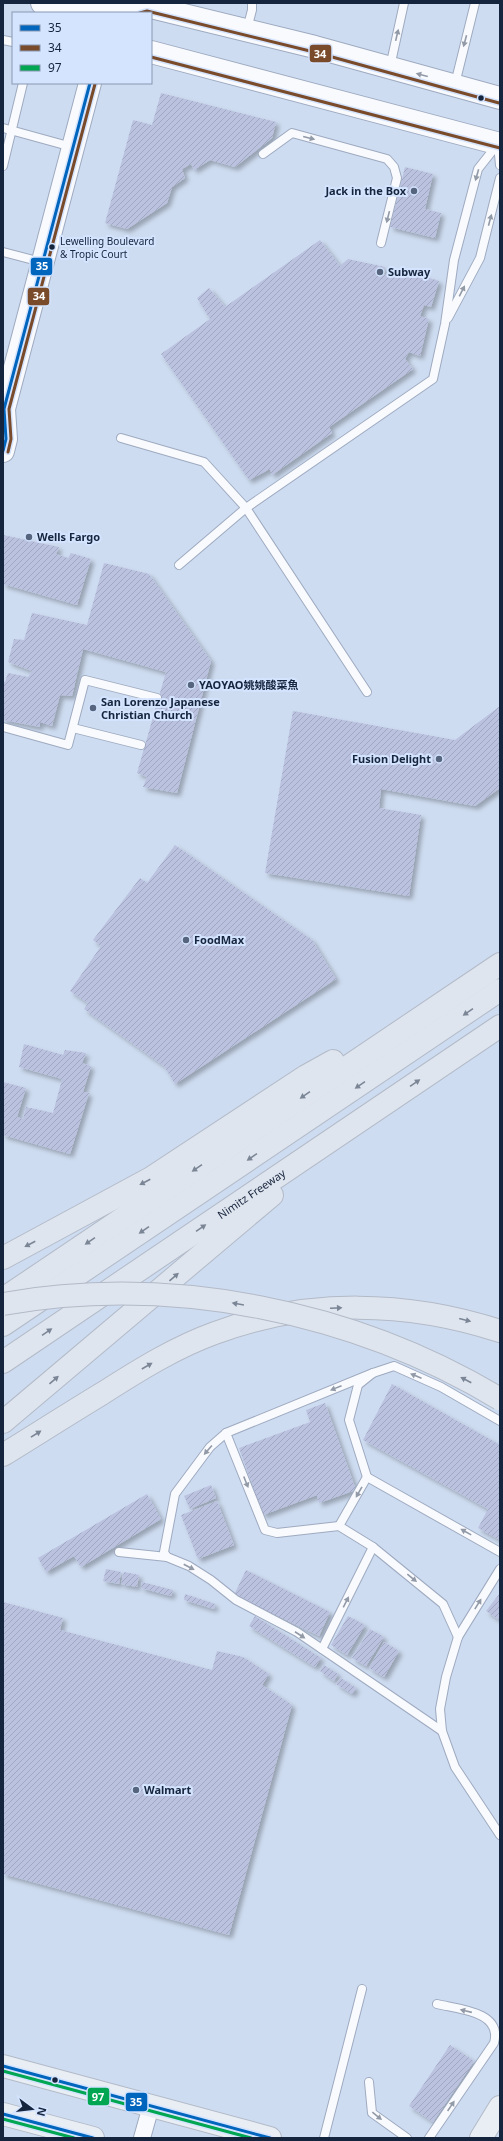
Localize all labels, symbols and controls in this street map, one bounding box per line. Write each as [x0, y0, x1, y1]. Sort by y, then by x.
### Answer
legend [12, 12, 152, 84]
text: 35 [48, 19, 62, 36]
one-way arrow [394, 29, 400, 41]
one-way arrow [462, 35, 468, 47]
text: 34 [48, 39, 62, 56]
line badge: 34 [309, 44, 332, 63]
text: 34 [314, 46, 327, 61]
text: 97 [48, 59, 62, 76]
one-way arrow [416, 72, 428, 78]
unlabelled marker [476, 93, 486, 103]
one-way arrow [303, 135, 315, 141]
one-way arrow [474, 169, 480, 181]
place label: Jack in the Box [324, 183, 407, 198]
marker: Jack in the Box [409, 186, 419, 196]
one-way arrow [384, 211, 390, 224]
one-way arrow [487, 214, 493, 226]
place label: Lewelling Boulevard & Tropic Court [60, 234, 154, 261]
marker: Lewelling Boulevard & Tropic Court [47, 242, 57, 252]
line badge: 35 [30, 257, 53, 276]
text: 35 [36, 258, 48, 273]
place label: Subway [388, 264, 431, 279]
marker: Subway [375, 267, 385, 277]
one-way arrow [459, 285, 465, 296]
line badge: 34 [27, 287, 50, 306]
text: 34 [33, 288, 46, 303]
place label: Wells Fargo [37, 529, 100, 544]
marker: Wells Fargo [24, 532, 34, 542]
place label: YAOYAO姚姚酸菜魚 [199, 677, 299, 692]
marker: YAOYAO姚姚酸菜魚 [186, 680, 196, 690]
place label: San Lorenzo Japanese Christian Church [101, 694, 220, 722]
marker: San Lorenzo Japanese Christian Church [88, 703, 98, 713]
place label: Fusion Delight [352, 751, 431, 766]
marker: Fusion Delight [434, 754, 444, 764]
place label: FoodMax [194, 932, 245, 947]
marker: FoodMax [181, 935, 191, 945]
one-way arrow [462, 1008, 473, 1016]
one-way arrow [410, 1079, 421, 1087]
one-way arrow [355, 1081, 365, 1089]
one-way arrow [300, 1091, 310, 1099]
one-way arrow [247, 1153, 257, 1161]
one-way arrow [192, 1164, 203, 1172]
street label: Nimitz Freeway [214, 1165, 289, 1222]
one-way arrow [139, 1179, 151, 1185]
one-way arrow [196, 1224, 206, 1232]
one-way arrow [139, 1226, 149, 1234]
one-way arrow [84, 1237, 95, 1245]
one-way arrow [25, 1240, 36, 1247]
one-way arrow [169, 1272, 179, 1281]
one-way arrow [232, 1301, 244, 1307]
one-way arrow [330, 1305, 343, 1311]
one-way arrow [459, 1318, 471, 1324]
one-way arrow [42, 1328, 52, 1336]
one-way arrow [141, 1363, 153, 1370]
one-way arrow [410, 1373, 422, 1379]
one-way arrow [50, 1376, 59, 1385]
one-way arrow [460, 1377, 472, 1383]
one-way arrow [331, 1385, 342, 1391]
one-way arrow [31, 1430, 41, 1438]
one-way arrow [204, 1445, 213, 1455]
one-way arrow [243, 1477, 249, 1489]
one-way arrow [355, 1486, 362, 1498]
one-way arrow [460, 1529, 472, 1536]
one-way arrow [183, 1563, 195, 1570]
one-way arrow [407, 1574, 418, 1583]
one-way arrow [342, 1596, 349, 1608]
one-way arrow [475, 1598, 482, 1610]
one-way arrow [294, 1631, 306, 1638]
place label: Walmart [144, 1782, 192, 1797]
marker: Walmart [131, 1785, 141, 1795]
one-way arrow [460, 2007, 472, 2013]
unlabelled marker [50, 2075, 60, 2085]
line badge: 97 [87, 2087, 110, 2106]
north arrow [12, 2089, 52, 2129]
text: 97 [92, 2089, 104, 2104]
line badge: 35 [125, 2092, 148, 2112]
text: 35 [130, 2094, 142, 2109]
one-way arrow [447, 2101, 455, 2111]
text: N [34, 2105, 51, 2118]
one-way arrow [372, 2112, 382, 2121]

